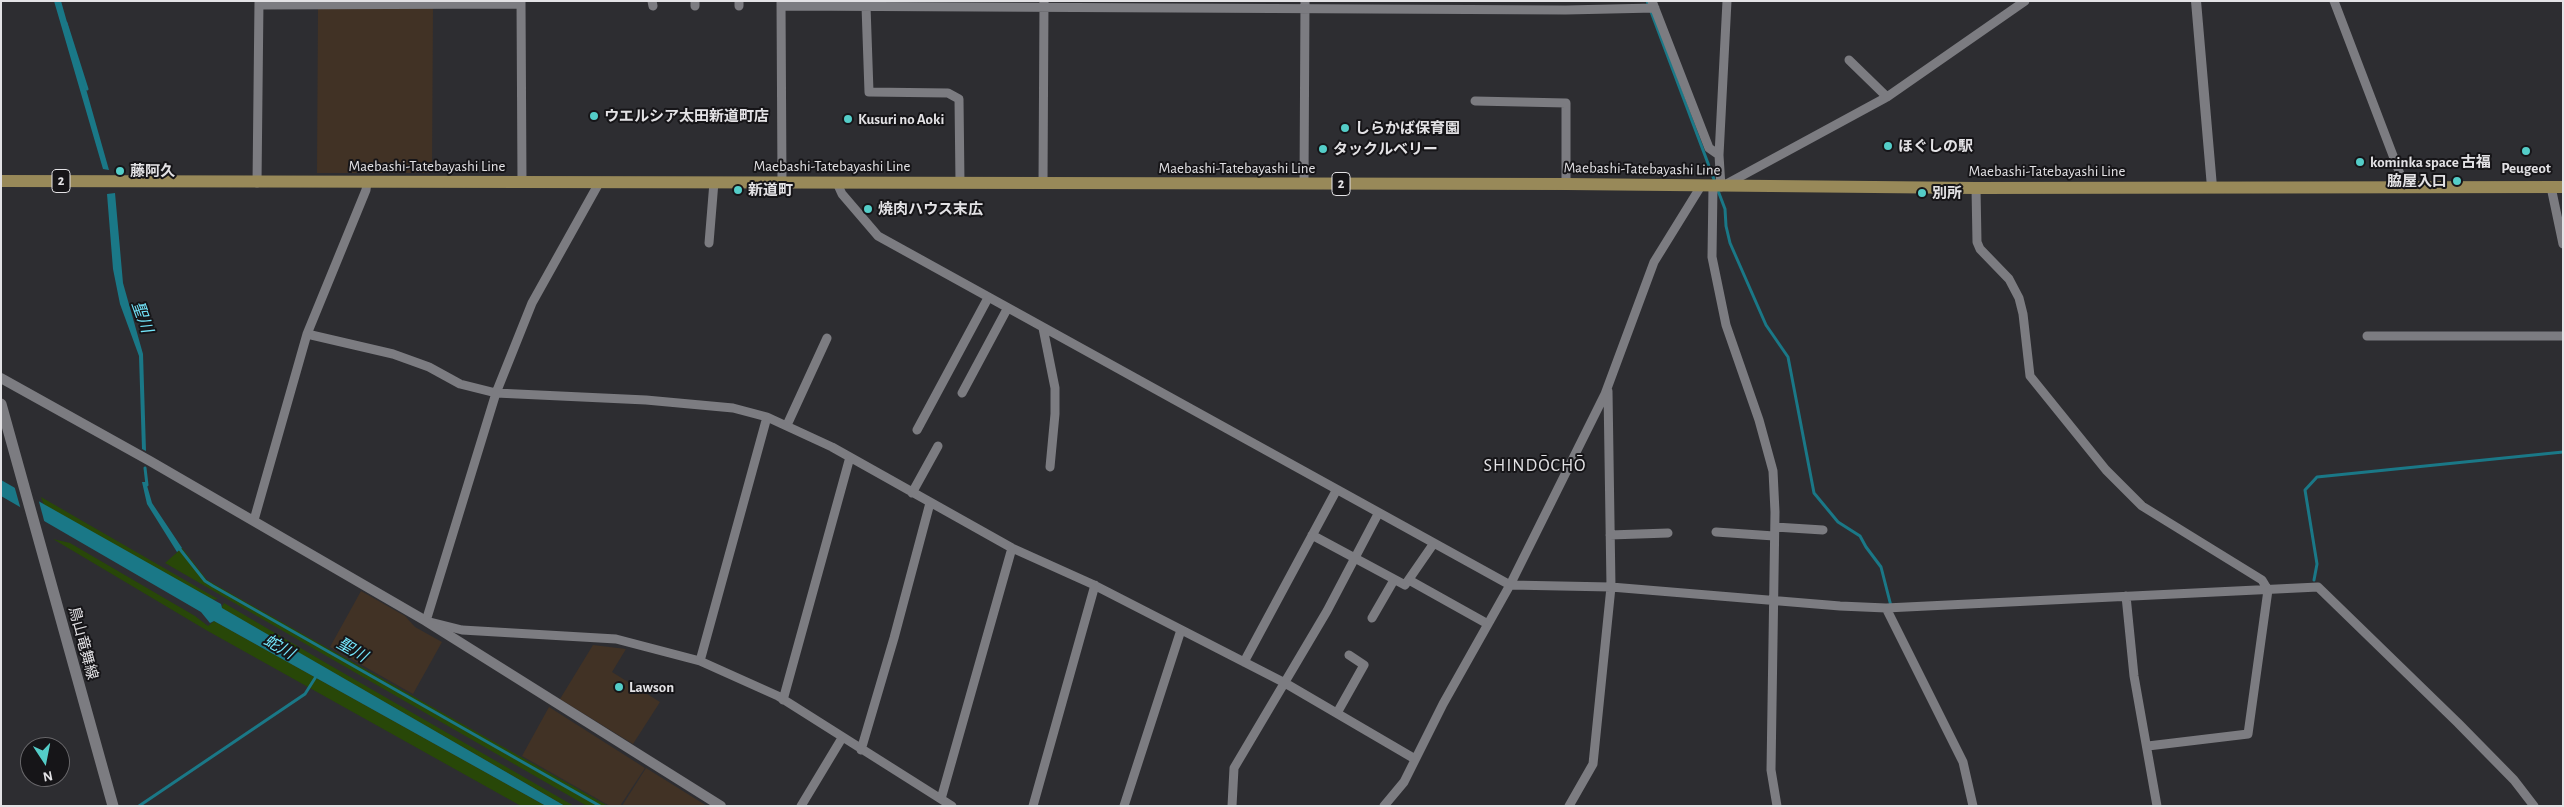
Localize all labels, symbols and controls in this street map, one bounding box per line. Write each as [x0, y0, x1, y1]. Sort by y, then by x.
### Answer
place label: ウエルシア太田新道町店 [604, 107, 769, 125]
marker: ウエルシア太田新道町店 [588, 110, 600, 122]
place label: Kusuri no Aoki [858, 110, 944, 128]
marker: Kusuri no Aoki [842, 113, 854, 125]
place label: しらかば保育園 [1355, 119, 1460, 137]
marker: しらかば保育園 [1339, 122, 1351, 134]
place label: ほぐしの駅 [1898, 137, 1973, 155]
place label: タックルベリー [1333, 140, 1438, 158]
marker: ほぐしの駅 [1882, 140, 1894, 152]
marker: タックルベリー [1317, 143, 1329, 155]
marker: Peugeot [2520, 145, 2532, 157]
place label: kominka space 古福 [2370, 153, 2491, 171]
marker: kominka space 古福 [2354, 156, 2366, 168]
street label: Maebashi-Tatebayashi Line [349, 157, 505, 175]
street label: Maebashi-Tatebayashi Line [754, 157, 910, 175]
street label: Maebashi-Tatebayashi Line [1159, 159, 1315, 177]
street label: Maebashi-Tatebayashi Line [1563, 159, 1721, 179]
place label: Peugeot [2501, 159, 2551, 177]
place label: 藤阿久 [130, 162, 175, 180]
street label: Maebashi-Tatebayashi Line [1969, 162, 2125, 180]
marker: 藤阿久 [114, 165, 126, 177]
road number: 2 [52, 170, 70, 192]
road number: 2 [1332, 172, 1350, 195]
place label: 脇屋入口 [2387, 172, 2447, 190]
marker: 脇屋入口 [2451, 175, 2463, 187]
place label: 新道町 [748, 181, 793, 199]
marker: 新道町 [732, 184, 744, 196]
place label: 別所 [1932, 184, 1962, 202]
marker: 別所 [1916, 187, 1928, 199]
place label: 焼肉ハウス末広 [878, 200, 983, 218]
marker: 焼肉ハウス末広 [862, 203, 874, 215]
water label: 聖川 [128, 299, 156, 335]
district label: SHINDŌCHŌ [1482, 455, 1588, 477]
street label: 鳥山竜舞線 [65, 604, 101, 682]
water label: 蛇川 [260, 631, 298, 663]
water label: 聖川 [333, 634, 371, 666]
place label: Lawson [629, 678, 674, 696]
marker: Lawson [613, 681, 625, 693]
north arrow [20, 737, 70, 787]
text: N [42, 768, 54, 784]

